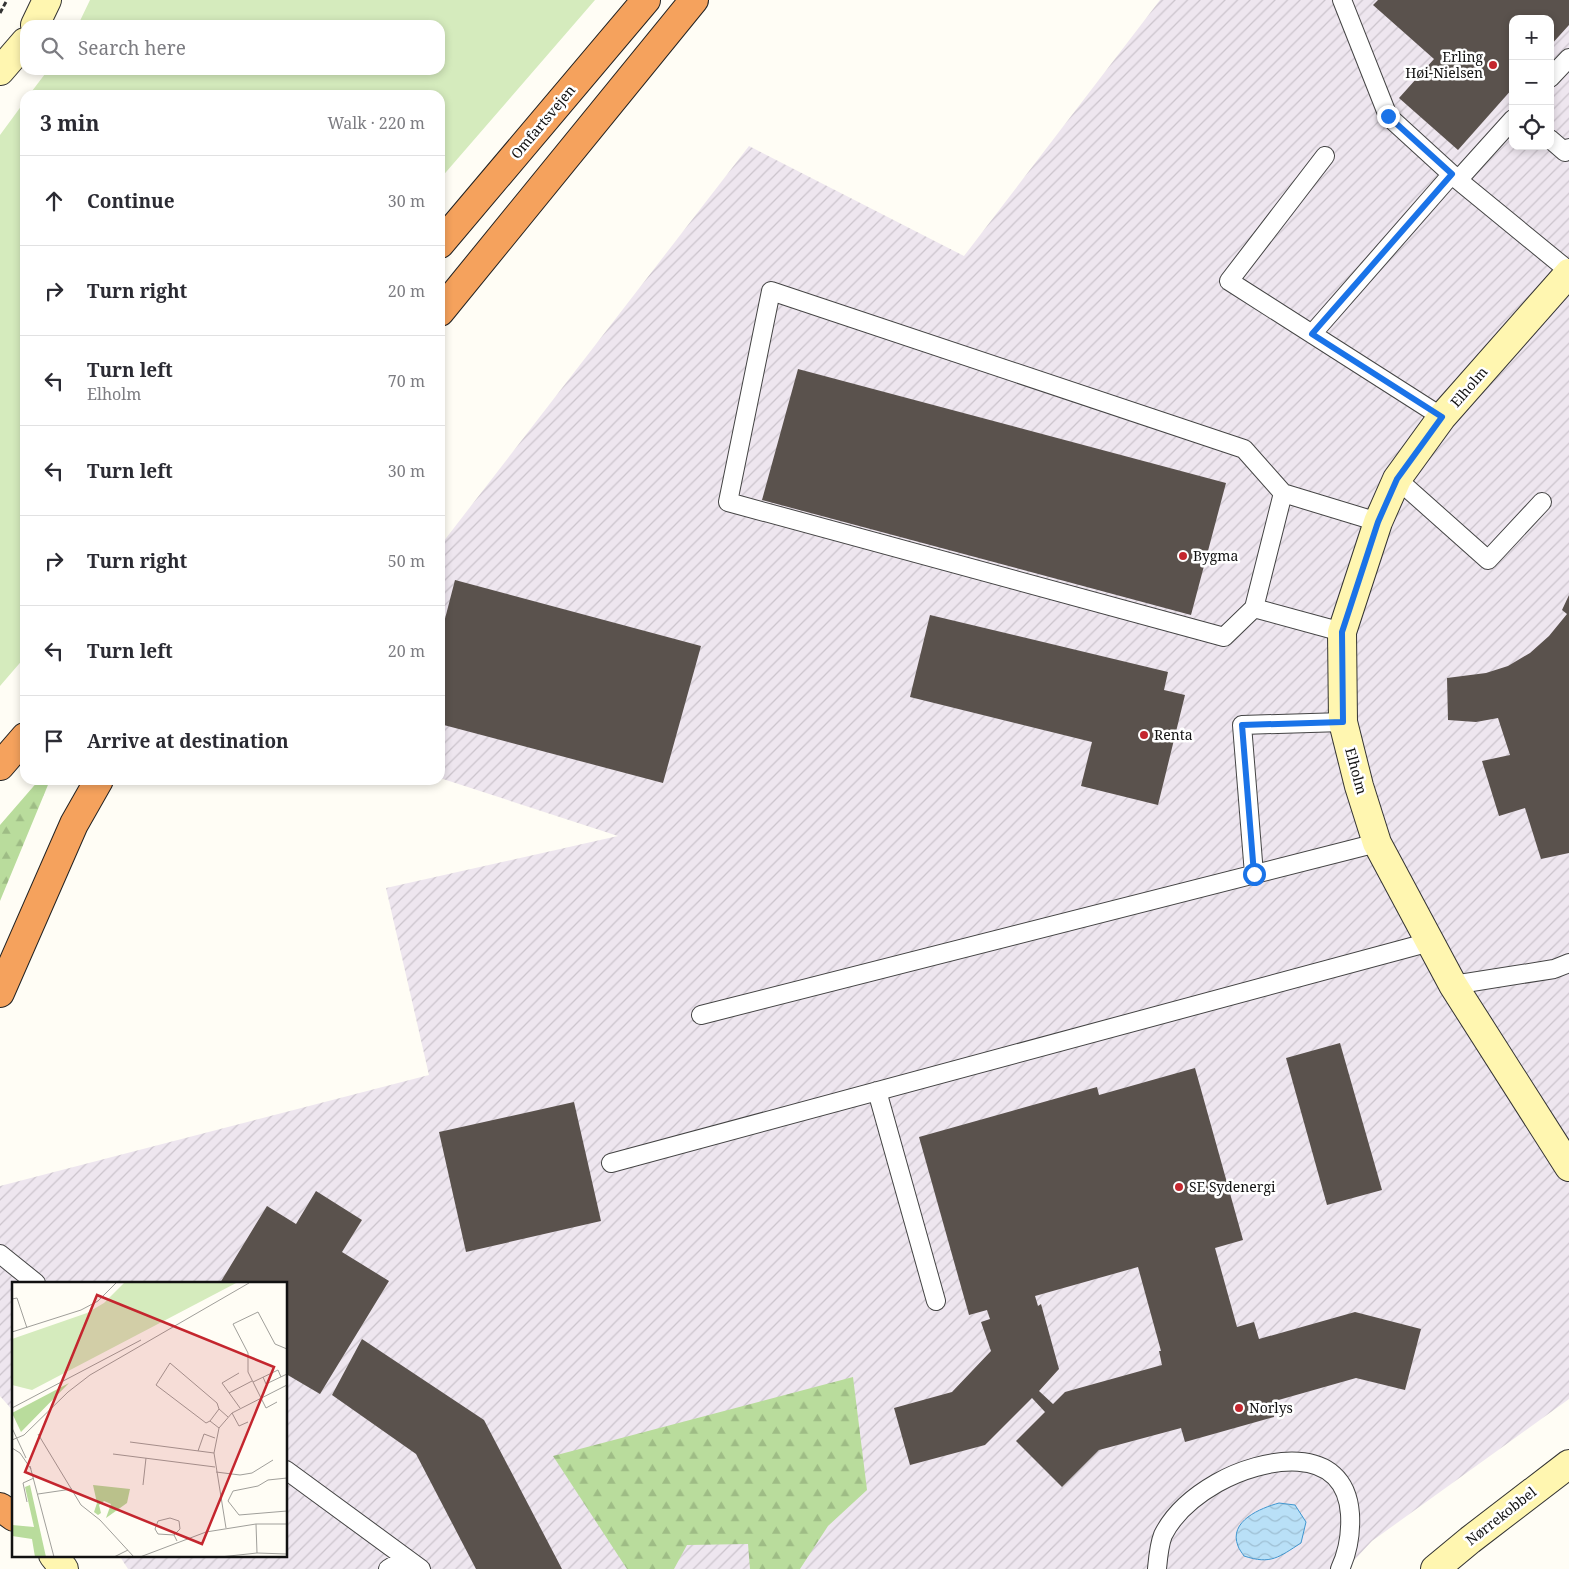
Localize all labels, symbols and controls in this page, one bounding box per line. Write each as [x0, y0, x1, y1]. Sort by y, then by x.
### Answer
map controls [1509, 15, 1554, 150]
button: + [1509, 15, 1554, 60]
search box [20, 20, 445, 75]
icon: search [38, 34, 66, 62]
text: Search here [78, 35, 186, 61]
place label: Erling Høi-Nielsen [1405, 47, 1483, 82]
marker: Erling Høi-Nielsen [1487, 59, 1499, 71]
button: − [1509, 60, 1554, 105]
street label: Omfartsvejen [506, 81, 579, 163]
route end [1377, 105, 1400, 128]
button: locate [1509, 105, 1554, 150]
text: 3 min [40, 109, 99, 137]
text: Walk · 220 m [328, 112, 425, 134]
icon: ahead [40, 187, 68, 215]
text: Continue [87, 188, 175, 214]
text: 30 m [388, 190, 425, 212]
icon: right [40, 277, 68, 305]
text: Turn right [87, 278, 187, 304]
text: 20 m [388, 280, 425, 302]
text: Turn left [87, 357, 173, 383]
street label: Elholm [1446, 362, 1491, 411]
icon: left [40, 367, 68, 395]
text: 70 m [388, 370, 425, 392]
text: Elholm [87, 383, 141, 405]
icon: left [40, 457, 68, 485]
text: Turn left [87, 458, 173, 484]
text: 30 m [388, 460, 425, 482]
place label: Bygma [1193, 546, 1239, 565]
icon: right [40, 547, 68, 575]
text: Turn right [87, 548, 187, 574]
text: 50 m [388, 550, 425, 572]
marker: Bygma [1177, 550, 1189, 562]
icon: left [40, 637, 68, 665]
text: Turn left [87, 638, 173, 664]
text: 20 m [388, 640, 425, 662]
place label: Renta [1154, 725, 1193, 744]
icon: arrive [40, 727, 68, 755]
text: Arrive at destination [87, 728, 289, 754]
marker: Renta [1138, 729, 1150, 741]
street label: Elholm [1341, 745, 1372, 796]
route start [1243, 863, 1266, 886]
place label: SE Sydenergi [1189, 1177, 1276, 1196]
marker: SE Sydenergi [1173, 1181, 1185, 1193]
inset map [12, 1282, 288, 1556]
place label: Norlys [1249, 1398, 1293, 1417]
marker: Norlys [1233, 1402, 1245, 1414]
street label: Nørrekobbel [1462, 1482, 1540, 1549]

